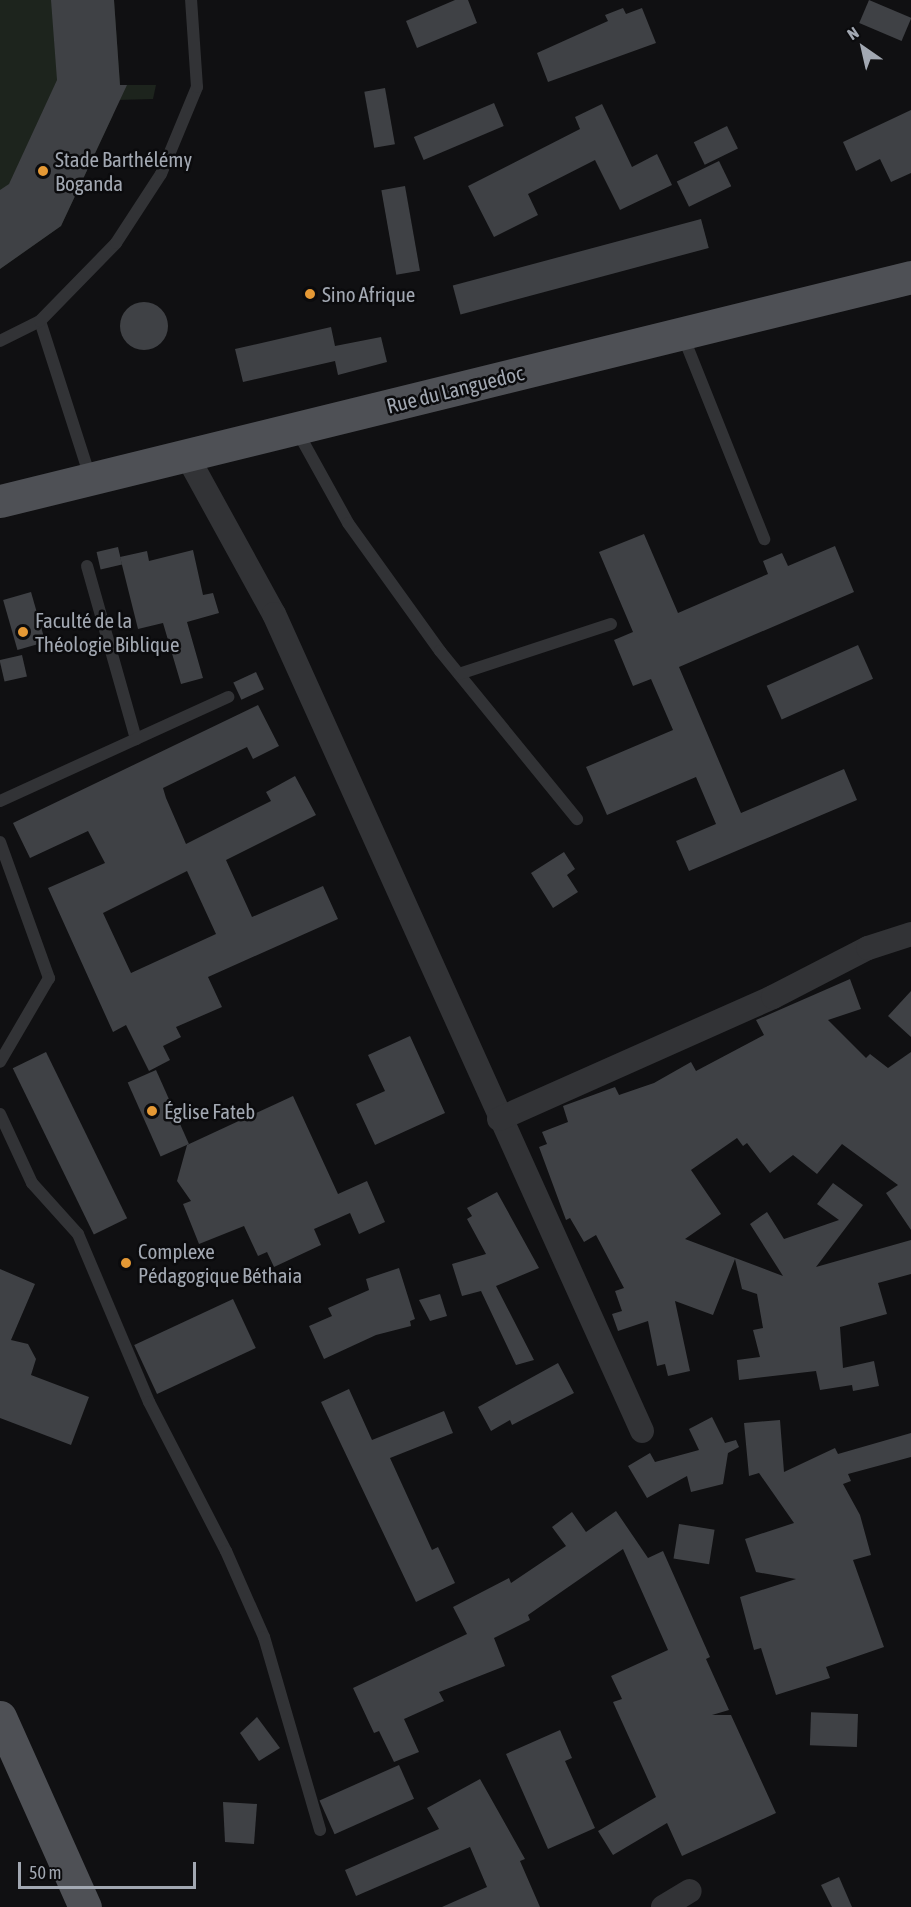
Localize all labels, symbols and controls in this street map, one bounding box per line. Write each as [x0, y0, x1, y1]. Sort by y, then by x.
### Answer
north arrow [833, 18, 893, 78]
text: N [844, 23, 862, 43]
place label: Stade Barthélémy Boganda [55, 146, 192, 196]
marker: Stade Barthélémy Boganda [36, 164, 50, 178]
place label: Sino Afrique [322, 281, 415, 307]
marker: Sino Afrique [303, 287, 317, 301]
street label: Rue du Languedoc [384, 360, 526, 418]
place label: Faculté de la Théologie Biblique [35, 607, 180, 657]
marker: Faculté de la Théologie Biblique [16, 625, 30, 639]
place label: Église Fateb [164, 1098, 255, 1124]
marker: Église Fateb [145, 1104, 159, 1118]
place label: Complexe Pédagogique Béthaia [138, 1238, 302, 1288]
marker: Complexe Pédagogique Béthaia [119, 1256, 133, 1270]
scale bar [21, 1850, 200, 1888]
text: 50 m [29, 1862, 61, 1883]

